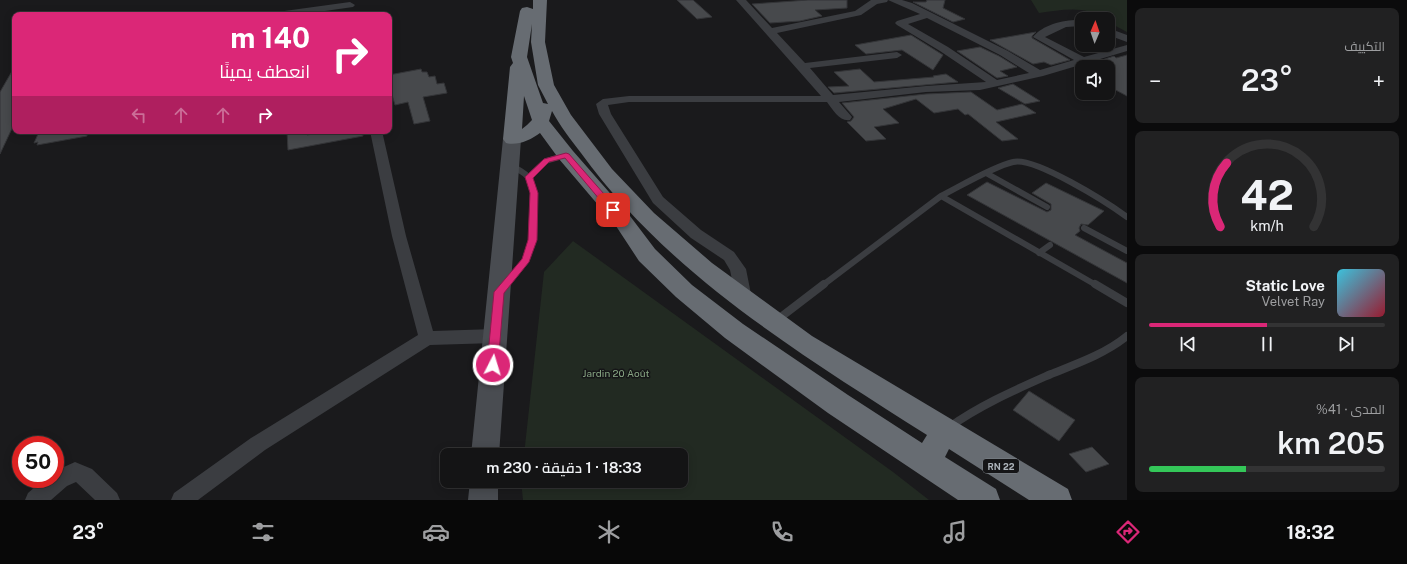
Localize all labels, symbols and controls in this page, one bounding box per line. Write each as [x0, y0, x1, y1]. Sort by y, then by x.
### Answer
north arrow [1075, 12, 1115, 52]
map controls [1075, 12, 1115, 100]
text: 140 m [230, 21, 310, 54]
icon: right [324, 28, 376, 80]
text: التكييف [1344, 39, 1385, 54]
button: sound [1075, 60, 1115, 100]
text: انعطف يمينًا [219, 61, 310, 82]
text: 23° [1241, 62, 1293, 98]
text: − [1149, 68, 1161, 94]
text: + [1373, 68, 1385, 94]
icon: left [128, 104, 150, 126]
icon: ahead [170, 104, 192, 126]
icon: ahead [212, 104, 234, 126]
icon: right [254, 104, 276, 126]
text: 42 [1240, 169, 1294, 218]
pin [596, 193, 630, 227]
icon: arrive [602, 199, 624, 221]
text: km/h [1250, 216, 1284, 233]
text: Static Love [1245, 277, 1325, 294]
text: Velvet Ray [1262, 294, 1325, 309]
icon: previous [1177, 333, 1199, 355]
icon: pause [1256, 333, 1278, 355]
icon: next [1335, 333, 1357, 355]
position arrow [472, 344, 514, 386]
park label: Jardin 20 Août [583, 367, 650, 379]
text: المدى · 41% [1316, 402, 1385, 417]
text: 205 km [1277, 425, 1385, 461]
speed limit sign: 50 [12, 436, 64, 488]
text: 18:33 · 1 دقيقة · 230 m [486, 459, 642, 476]
road number: RN 22 [983, 459, 1019, 473]
icon: filters [249, 518, 277, 546]
icon: car [422, 518, 450, 546]
icon: climate [595, 518, 623, 546]
icon: phone [768, 518, 796, 546]
icon: music [941, 518, 969, 546]
icon: directions [1114, 518, 1142, 546]
text: 23° [72, 522, 104, 543]
text: 18:32 [1287, 522, 1335, 543]

